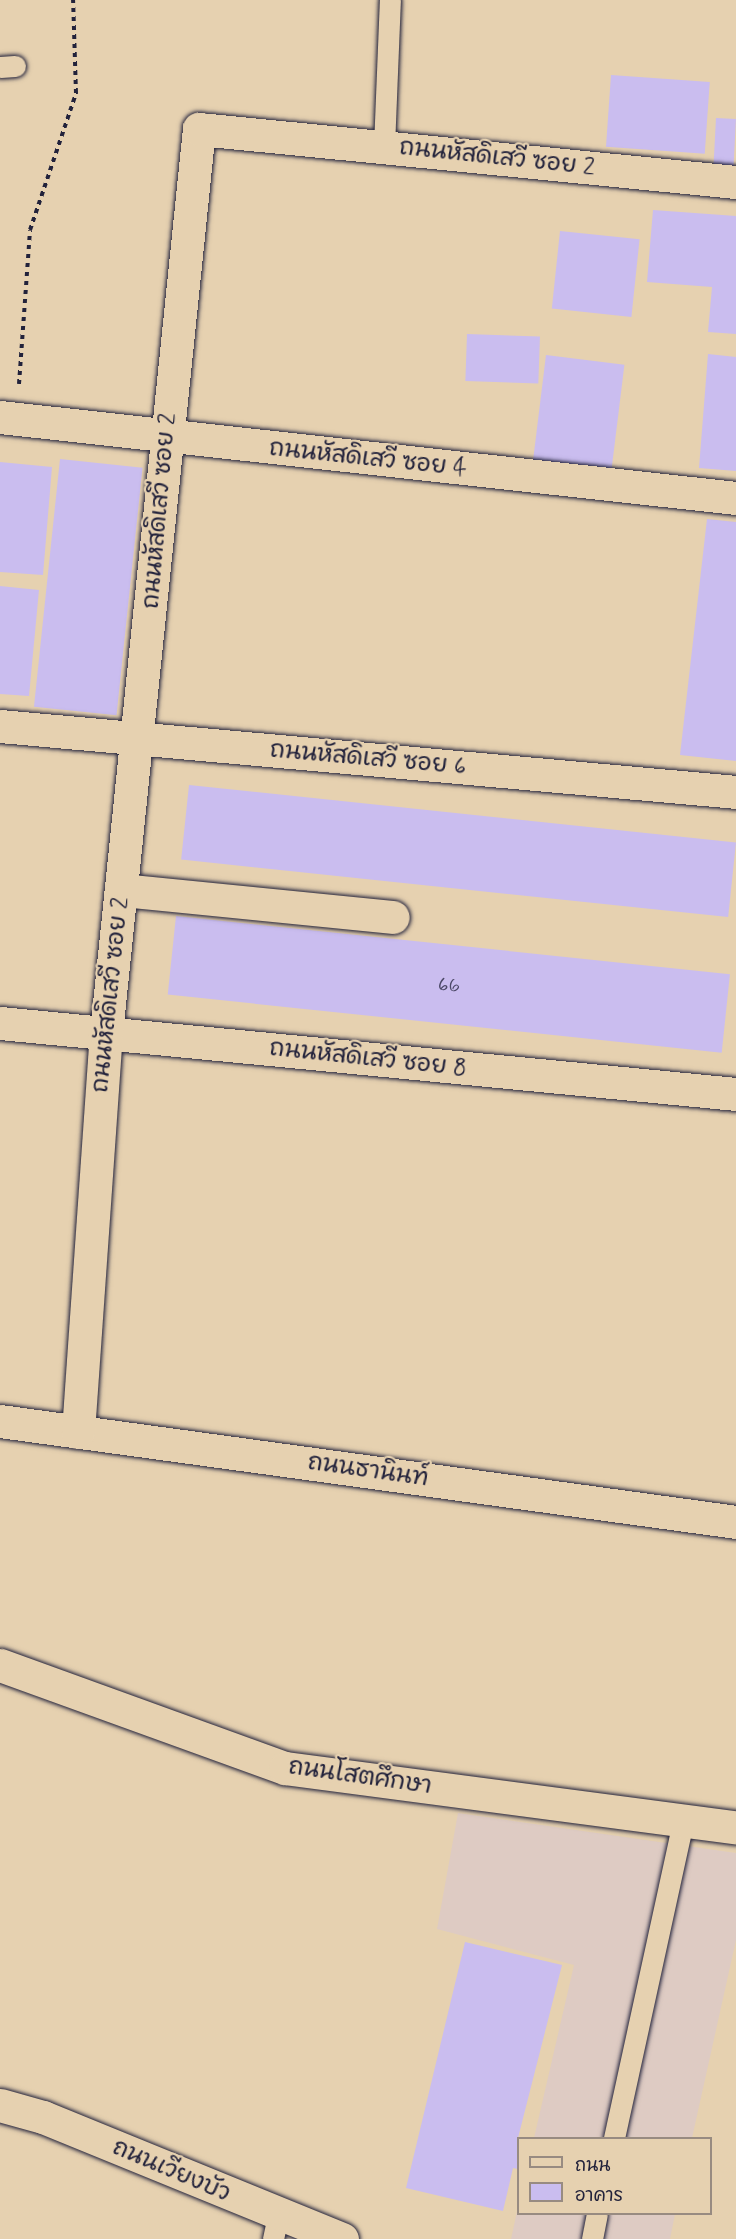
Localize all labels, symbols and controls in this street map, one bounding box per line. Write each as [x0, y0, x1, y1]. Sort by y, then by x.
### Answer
street label: ถนนหัสดิเสวี ซอย 2 [398, 133, 596, 183]
street label: ถนนหัสดิเสวี ซอย 2 [137, 412, 183, 610]
street label: ถนนหัสดิเสวี ซอย 4 [268, 434, 468, 484]
street label: ถนนหัสดิเสวี ซอย 6 [269, 736, 467, 782]
street label: ถนนหัสดิเสวี ซอย 2 [86, 896, 136, 1094]
house number: 66 [438, 972, 460, 998]
street label: ถนนหัสดิเสวี ซอย 8 [268, 1034, 468, 1084]
street label: ถนนธานินท์ [306, 1448, 430, 1494]
street label: ถนนโสตศึกษา [286, 1753, 434, 1801]
street label: ถนนเวียงบัว [108, 2133, 234, 2209]
legend [517, 2137, 712, 2215]
text: ถนน [575, 2154, 610, 2178]
text: อาคาร [575, 2184, 623, 2208]

